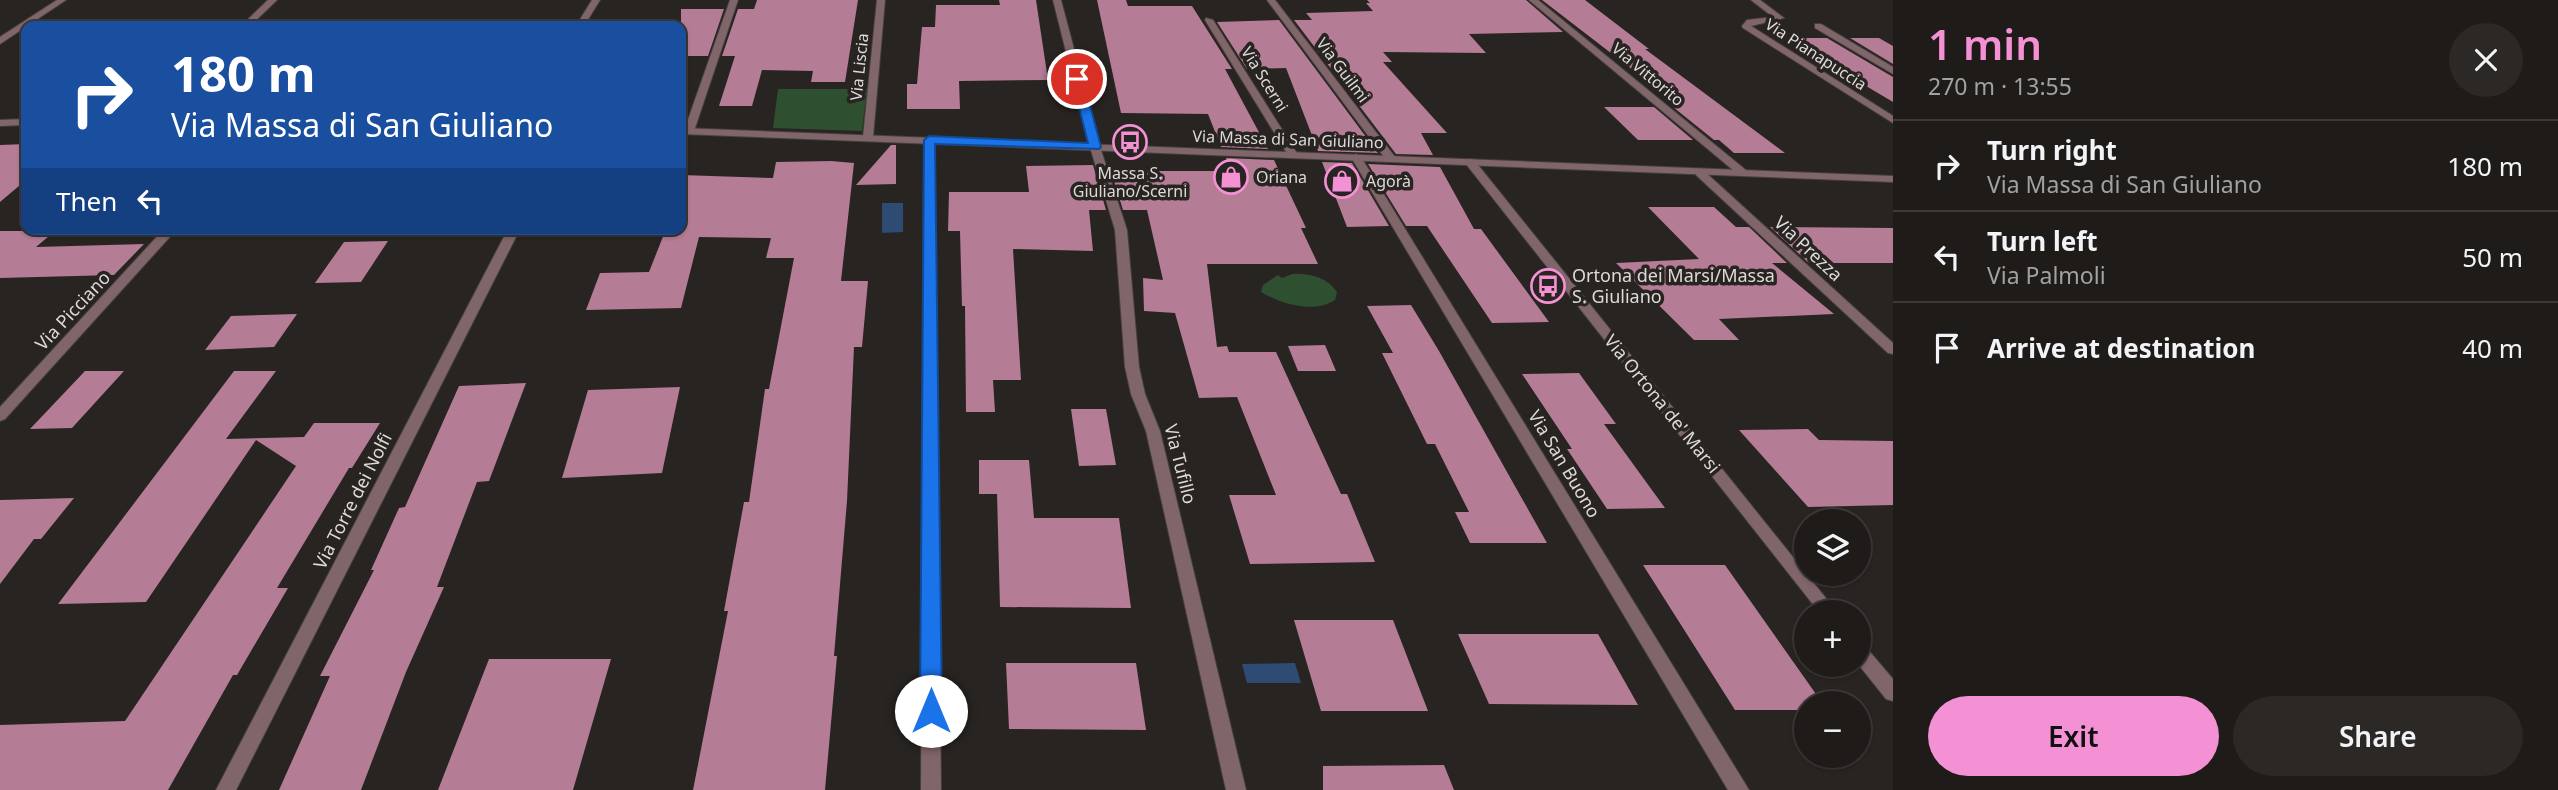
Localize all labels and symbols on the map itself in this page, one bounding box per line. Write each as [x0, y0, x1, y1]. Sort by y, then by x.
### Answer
street label: Via Pianapuccia [1761, 13, 1871, 95]
street label: Via Liscia [845, 32, 873, 102]
street label: Via Guilmi [1311, 33, 1375, 107]
street label: Via Vittorito [1607, 37, 1689, 111]
street label: Via Scerni [1236, 42, 1294, 116]
pin [1047, 49, 1107, 109]
bus stop icon: Massa S. Giuliano/Scerni [1111, 123, 1149, 161]
street label: Via Massa di San Giuliano [1192, 125, 1384, 153]
shop icon: Oriana [1212, 158, 1250, 196]
place label: Massa S. Giuliano/Scerni [1073, 162, 1187, 202]
shop icon: Agorà [1323, 162, 1361, 200]
place label: Oriana [1256, 166, 1307, 188]
place label: Agorà [1366, 170, 1411, 192]
street label: Via Prezza [1769, 210, 1848, 286]
place label: Ortona dei Marsi/Massa S. Giuliano [1572, 263, 1775, 308]
street label: Via Picciano [29, 266, 115, 355]
bus stop icon: Ortona dei Marsi/Massa S. Giuliano [1529, 267, 1567, 305]
street label: Via Ortona de' Marsi [1599, 329, 1726, 478]
street label: Via San Buono [1523, 405, 1606, 522]
street label: Via Tufillo [1159, 421, 1202, 506]
street label: Via Torre dei Nolfi [307, 428, 397, 573]
position arrow [894, 674, 968, 748]

